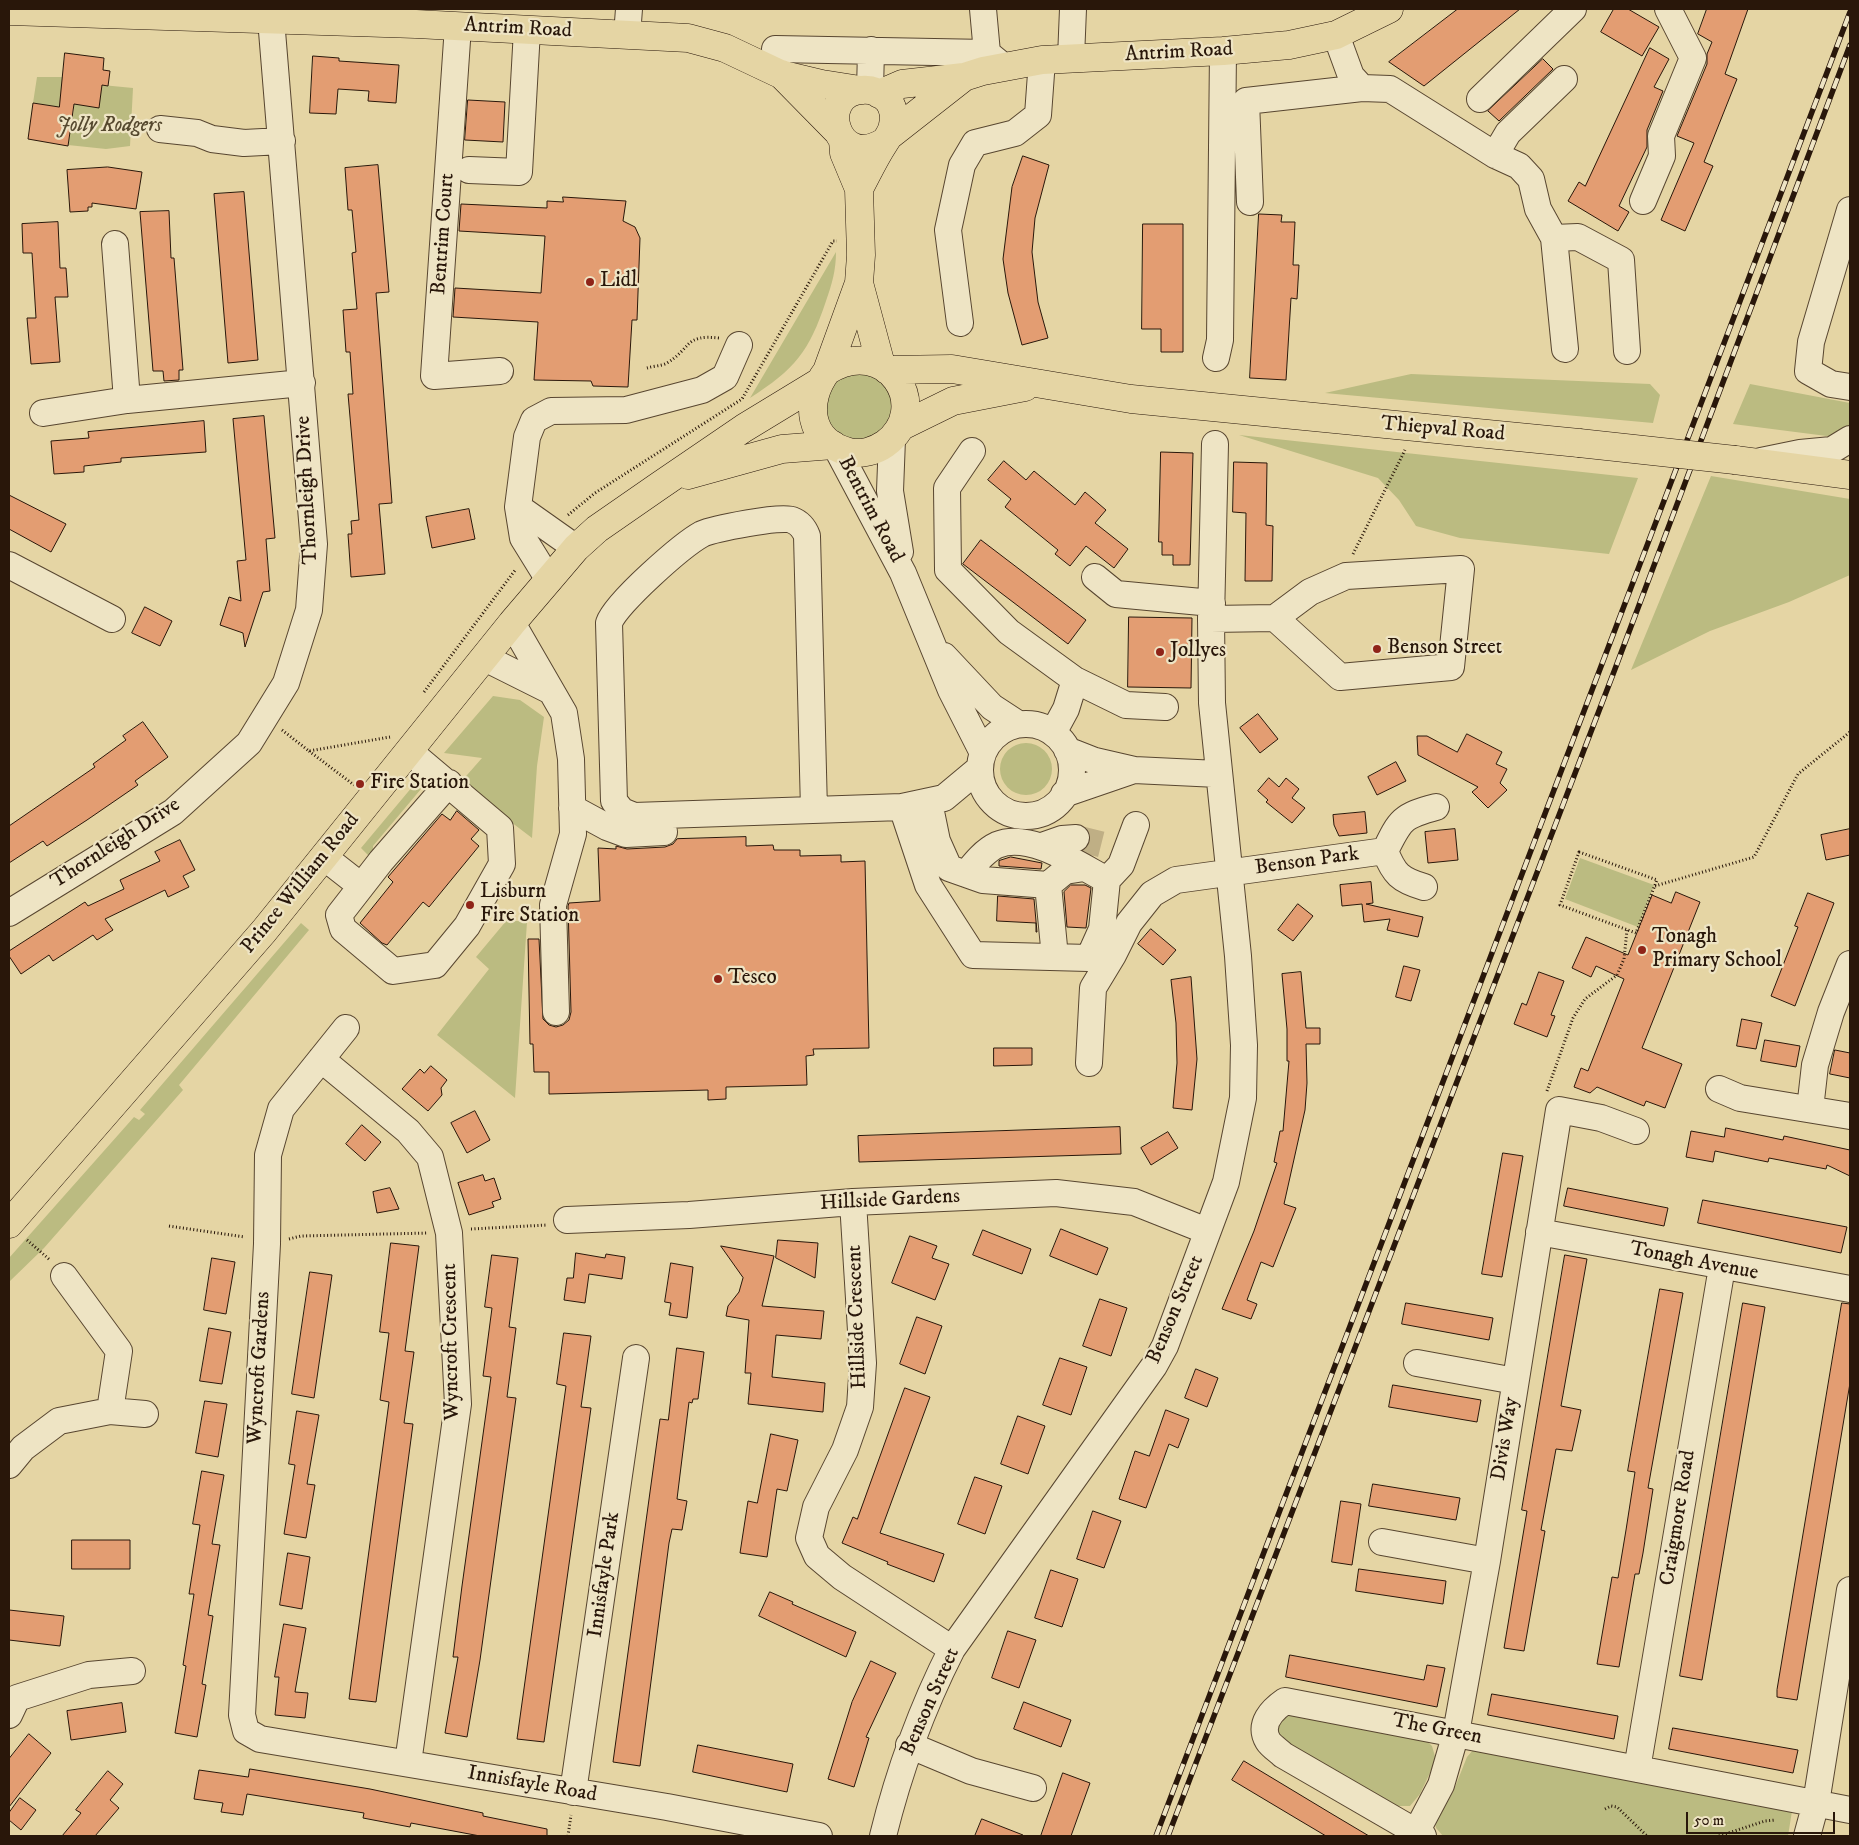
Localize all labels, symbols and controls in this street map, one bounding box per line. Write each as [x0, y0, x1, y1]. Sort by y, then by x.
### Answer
street label: Antrim Road [463, 14, 573, 44]
street label: Antrim Road [1124, 38, 1234, 68]
park label: Jolly Rodgers [56, 114, 162, 140]
street label: Bentrim Court [427, 172, 461, 296]
place label: Lidl [600, 269, 637, 295]
marker: Lidl [584, 276, 596, 288]
street label: Thiepval Road [1380, 412, 1506, 448]
street label: Thornleigh Drive [292, 415, 324, 565]
street label: Bentrim Road [832, 453, 908, 567]
place label: Benson Street [1387, 636, 1502, 662]
place label: Jollyes [1170, 639, 1226, 665]
marker: Benson Street [1371, 643, 1383, 655]
marker: Jollyes [1154, 646, 1166, 658]
place label: Fire Station [370, 771, 469, 797]
marker: Fire Station [354, 778, 366, 790]
street label: Thornleigh Drive [47, 793, 185, 895]
street label: Prince William Road [236, 808, 366, 960]
street label: Benson Park [1253, 842, 1361, 882]
place label: Lisburn Fire Station [480, 880, 579, 930]
marker: Lisburn Fire Station [464, 899, 476, 911]
place label: Tonagh Primary School [1652, 925, 1782, 975]
marker: Tonagh Primary School [1636, 944, 1648, 956]
place label: Tesco [728, 966, 777, 992]
marker: Tesco [712, 973, 724, 985]
street label: Hillside Gardens [819, 1185, 961, 1217]
street label: Tonagh Avenue [1628, 1237, 1760, 1287]
street label: Hillside Crescent [843, 1244, 873, 1390]
street label: Benson Street [1142, 1252, 1210, 1368]
street label: Wyncroft Crescent [438, 1263, 466, 1421]
street label: Wyncroft Gardens [243, 1291, 277, 1445]
street label: Divis Way [1487, 1396, 1525, 1482]
street label: Craigmore Road [1656, 1449, 1702, 1587]
street label: Innisfayle Park [584, 1510, 626, 1640]
street label: Benson Street [896, 1644, 966, 1760]
street label: The Green [1390, 1709, 1484, 1751]
street label: Innisfayle Road [465, 1761, 599, 1809]
scale bar [1689, 1802, 1838, 1834]
text: 50 m [1694, 1811, 1724, 1830]

